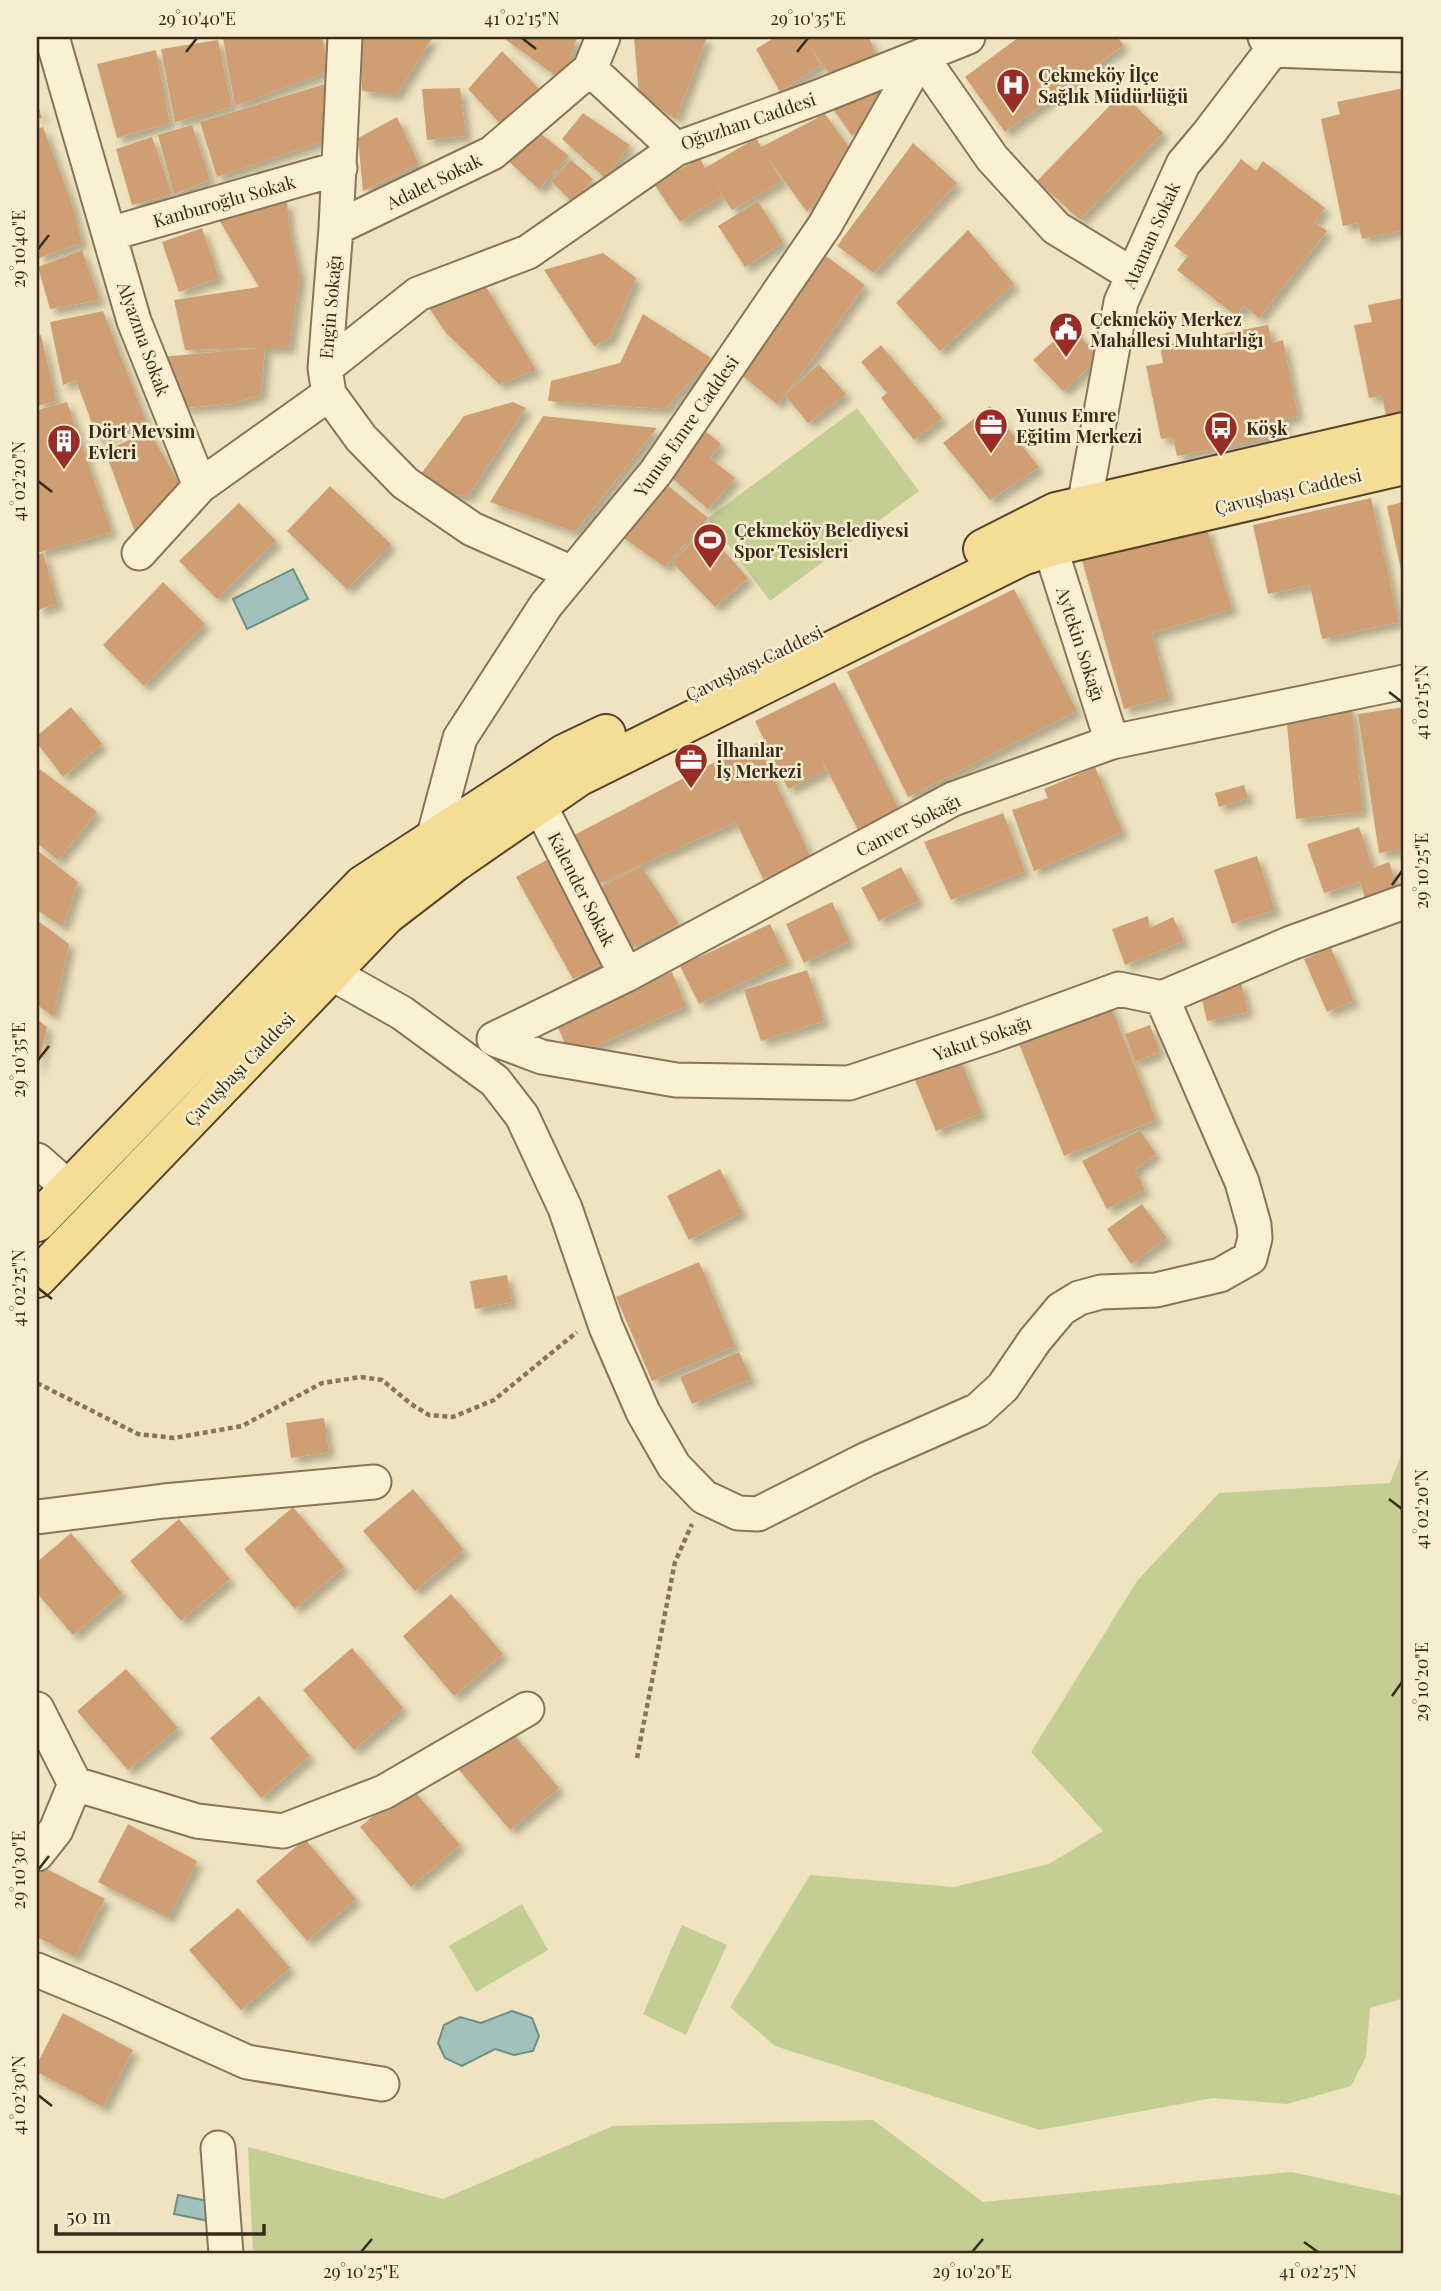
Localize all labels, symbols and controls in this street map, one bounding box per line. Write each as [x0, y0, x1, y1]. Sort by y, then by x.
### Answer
text: 29°10'40"E [158, 6, 236, 30]
text: 41°02'15"N [484, 6, 560, 30]
text: 29°10'35"E [770, 6, 846, 30]
place label: Çekmeköy İlçe Sağlık Müdürlüğü [1038, 63, 1188, 108]
hospital icon: Çekmeköy İlçe Sağlık Müdürlüğü [994, 66, 1032, 115]
street label: Oğuzhan Caddesi [677, 87, 819, 155]
street label: Adalet Sokak [381, 148, 486, 215]
street label: Kanburoğlu Sokak [150, 169, 298, 233]
street label: Ataman Sokak [1116, 178, 1185, 293]
text: 29°10'40"E [6, 210, 30, 288]
street label: Engin Sokağı [313, 254, 347, 360]
street label: Alyazma Sokak [112, 277, 176, 400]
place label: Çekmeköy Merkez Mahallesi Muhtarlığı [1090, 307, 1264, 352]
public building icon: Çekmeköy Merkez Mahallesi Muhtarlığı [1047, 310, 1085, 359]
street label: Yunus Emre Caddesi [628, 351, 744, 502]
place label: Yunus Emre Eğitim Merkezi [1015, 403, 1142, 448]
office icon: Yunus Emre Eğitim Merkezi [972, 406, 1010, 455]
bus stop icon: Köşk [1202, 409, 1240, 458]
place label: Köşk [1246, 416, 1288, 440]
place label: Dört Mevsim Evleri [88, 419, 196, 464]
building icon: Dört Mevsim Evleri [45, 422, 83, 471]
text: 41°02'20"N [6, 440, 30, 521]
street label: Çavuşbaşı Caddesi [1212, 462, 1364, 520]
place label: Çekmeköy Belediyesi Spor Tesisleri [734, 518, 909, 563]
sports icon: Çekmeköy Belediyesi Spor Tesisleri [691, 521, 729, 570]
street label: Aytekin Sokağı [1051, 583, 1111, 704]
street label: Çavuşbaşı Caddesi [681, 619, 827, 707]
text: 41°02'15"N [1409, 664, 1433, 740]
place label: İlhanlar İş Merkezi [716, 738, 802, 783]
office icon: İlhanlar İş Merkezi [672, 741, 710, 790]
street label: Canver Sokağı [851, 788, 965, 862]
street label: Kalender Sokak [543, 828, 621, 950]
text: 29°10'25"E [1409, 833, 1433, 909]
street label: Çavuşbaşı Caddesi [178, 1007, 300, 1131]
street label: Yakut Sokağı [929, 1010, 1034, 1066]
text: 29°10'35"E [6, 1022, 30, 1098]
text: 41°02'25"N [6, 1249, 30, 1327]
text: 41°02'20"N [1409, 1468, 1433, 1549]
text: 29°10'20"E [1409, 1642, 1433, 1722]
text: 29°10'30"E [6, 1831, 30, 1909]
text: 41°02'30"N [6, 2055, 30, 2135]
scale bar [56, 2193, 264, 2237]
text: 50 m [66, 2201, 112, 2229]
text: 29°10'25"E [323, 2259, 399, 2283]
text: 29°10'20"E [932, 2259, 1012, 2283]
text: 41°02'25"N [1279, 2259, 1357, 2283]

